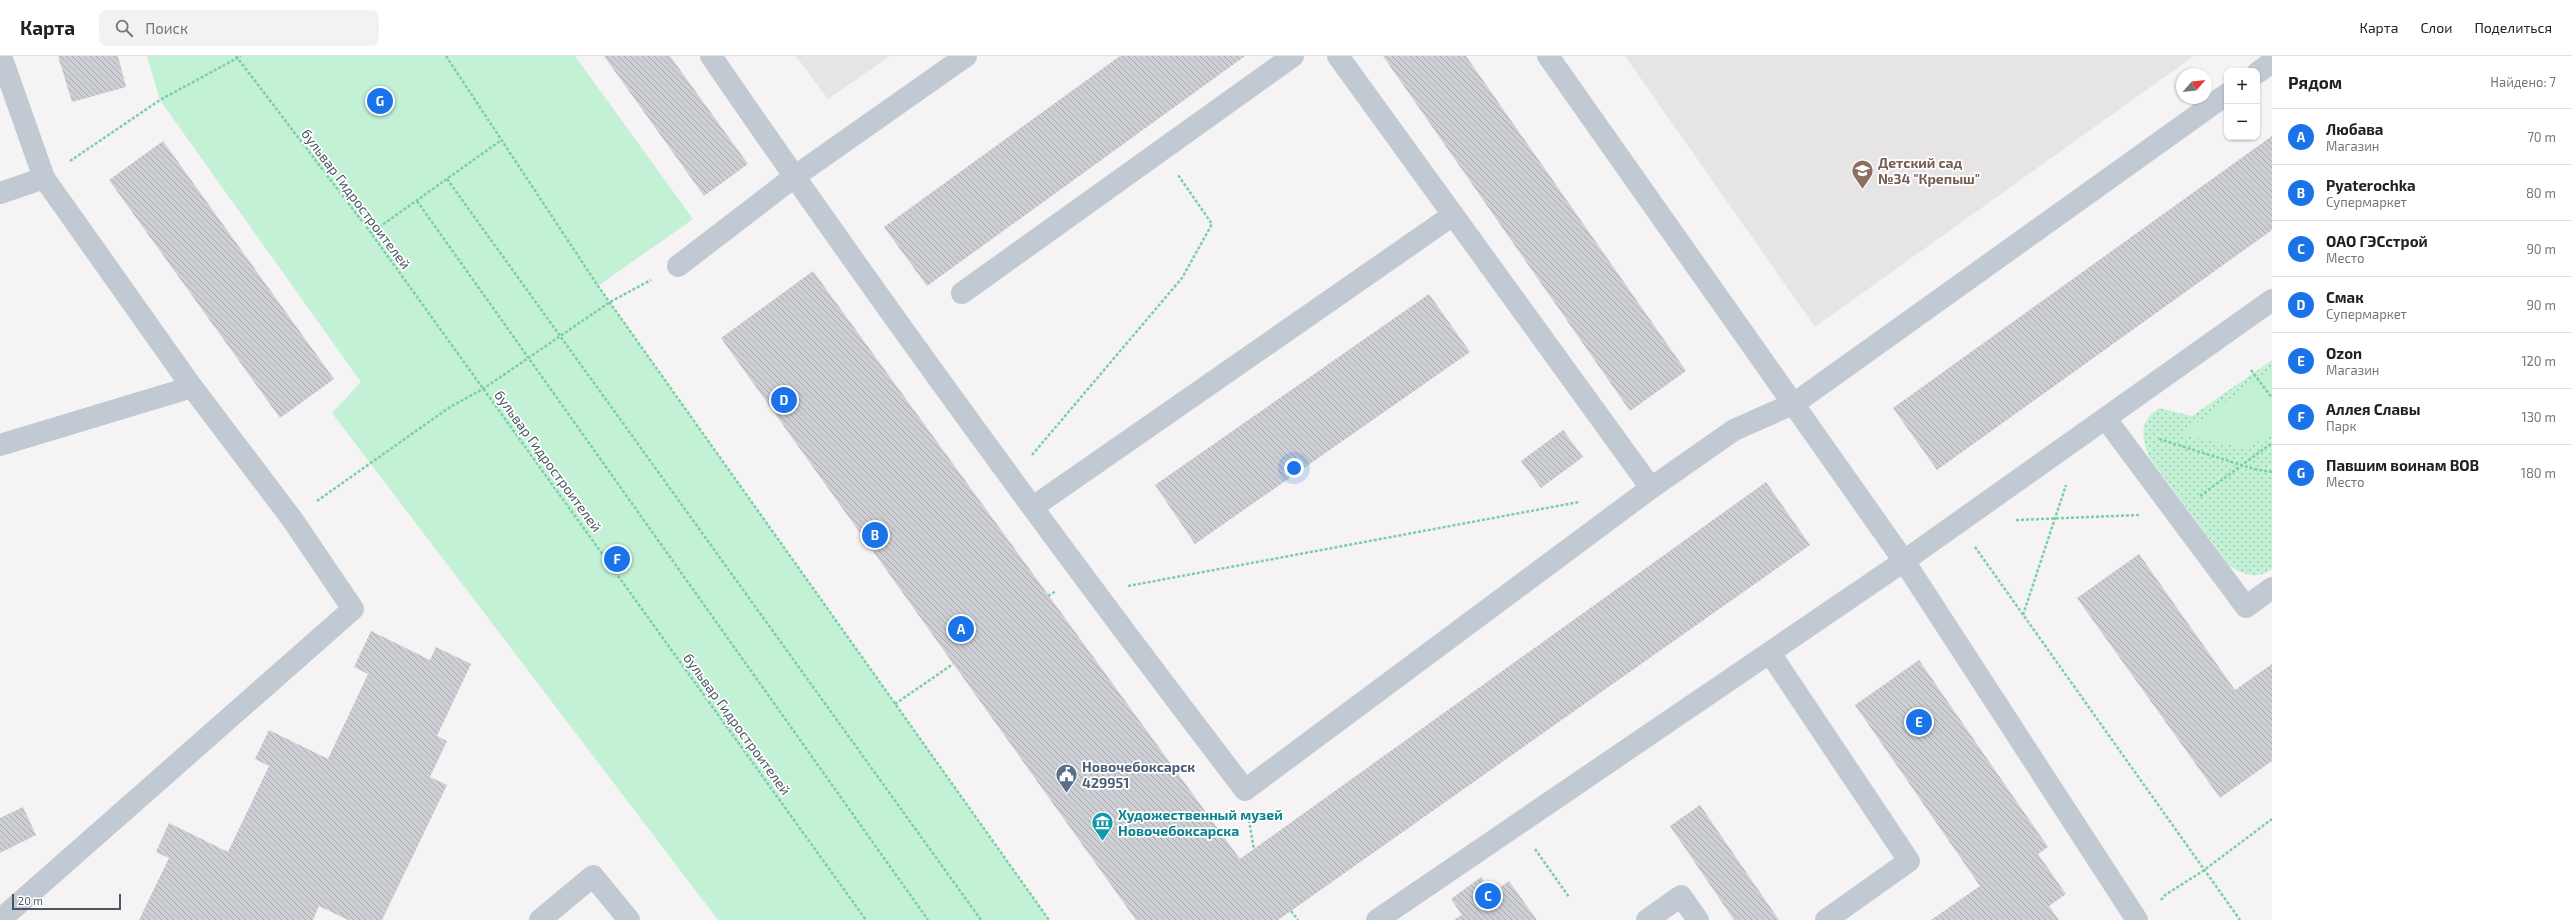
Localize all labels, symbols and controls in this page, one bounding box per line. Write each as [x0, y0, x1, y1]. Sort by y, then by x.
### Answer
search box [99, 10, 379, 46]
text: Карта [20, 16, 75, 39]
icon: search [113, 17, 135, 39]
text: Поиск [145, 19, 188, 37]
text: Карта [2359, 19, 2398, 36]
text: Слои [2420, 19, 2452, 36]
text: Поделиться [2474, 19, 2552, 36]
north arrow [2176, 68, 2212, 104]
map controls [2224, 68, 2260, 140]
button: + [2224, 68, 2260, 104]
text: Рядом [2288, 72, 2342, 92]
text: Найдено: 7 [2490, 74, 2556, 90]
pin: G [367, 86, 393, 116]
button: − [2224, 104, 2260, 140]
text: Любава [2326, 120, 2383, 138]
street label: бульвар Гидростроителей [298, 125, 415, 272]
text: A [2297, 129, 2305, 145]
text: 70 m [2527, 129, 2556, 145]
text: Магазин [2326, 138, 2379, 154]
place label: Детский сад №34 "Крепыш" [1878, 154, 1980, 187]
school or university icon: Детский сад №34 "Крепыш" [1849, 158, 1875, 191]
text: Pyaterochka [2326, 176, 2416, 194]
text: B [2297, 185, 2305, 201]
text: 80 m [2526, 185, 2556, 201]
text: Супермаркет [2326, 194, 2407, 210]
text: ОАО ГЭСстрой [2326, 232, 2428, 250]
text: C [2297, 241, 2305, 257]
text: 90 m [2526, 241, 2556, 257]
text: Место [2326, 250, 2365, 266]
text: Смак [2326, 288, 2364, 306]
text: D [2297, 297, 2305, 313]
text: 90 m [2526, 297, 2556, 313]
text: Супермаркет [2326, 306, 2407, 322]
text: Ozon [2326, 344, 2362, 362]
text: E [2297, 353, 2305, 369]
text: 120 m [2521, 353, 2556, 369]
text: Магазин [2326, 362, 2379, 378]
pin: D [771, 385, 797, 415]
street label: бульвар Гидростроителей [491, 386, 606, 535]
text: Аллея Славы [2326, 400, 2420, 418]
text: F [2297, 409, 2305, 425]
text: 130 m [2521, 409, 2556, 425]
text: Парк [2326, 418, 2356, 434]
text: Павшим воинам ВОВ [2326, 456, 2479, 474]
your location [1284, 458, 1304, 478]
text: G [2297, 465, 2305, 481]
text: 180 m [2521, 465, 2556, 481]
text: Место [2326, 474, 2365, 490]
pin: B [862, 520, 888, 550]
pin: F [604, 544, 630, 574]
pin: A [948, 614, 974, 644]
street label: бульвар Гидростроителей [680, 649, 795, 798]
pin: E [1906, 707, 1932, 737]
place label: Новочебоксарск 429951 [1082, 758, 1195, 791]
public building icon: Новочебоксарск 429951 [1054, 762, 1080, 795]
place label: Художественный музей Новочебоксарска [1118, 806, 1283, 839]
museum icon: Художественный музей Новочебоксарска [1089, 810, 1115, 843]
pin: C [1475, 881, 1501, 911]
scale bar [12, 892, 121, 911]
text: 20 m [18, 894, 43, 907]

